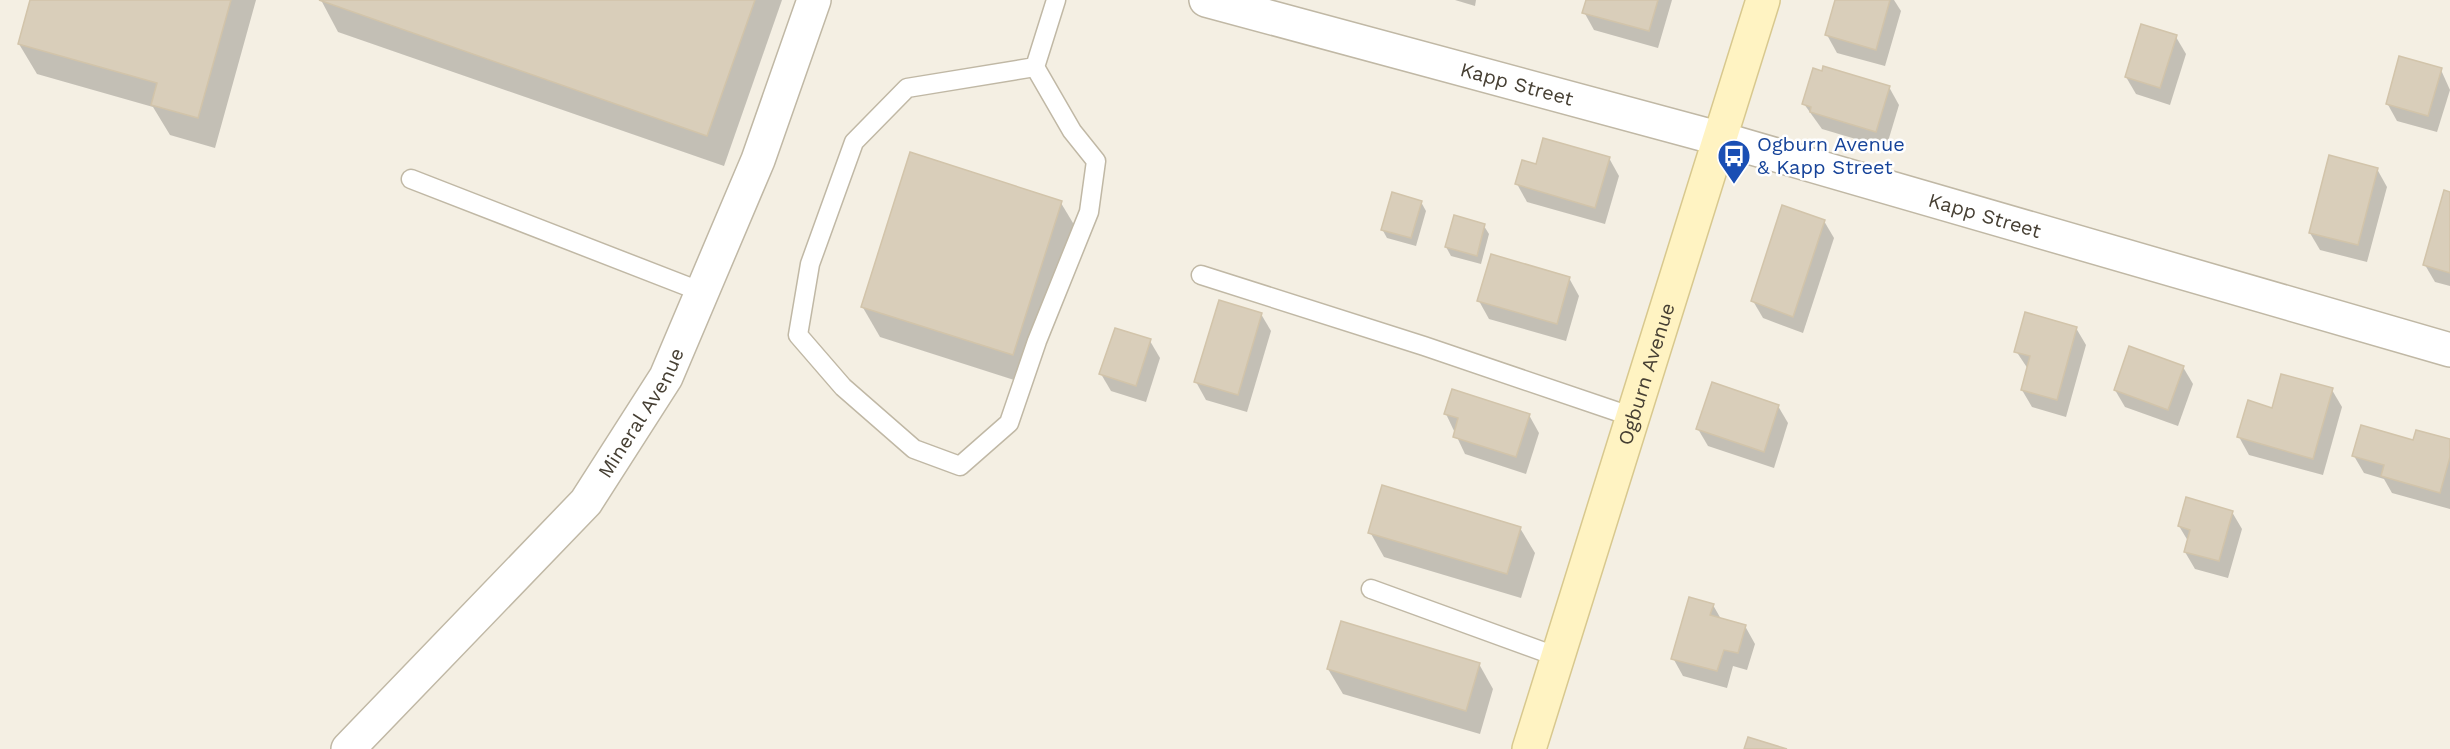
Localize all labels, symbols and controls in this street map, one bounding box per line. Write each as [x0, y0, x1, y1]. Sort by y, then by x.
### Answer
street label: Kapp Street [1458, 57, 1577, 111]
place label: Ogburn Avenue & Kapp Street [1757, 132, 1905, 179]
bus stop icon: Ogburn Avenue & Kapp Street [1716, 138, 1752, 185]
street label: Kapp Street [1926, 188, 2045, 243]
street label: Ogburn Avenue [1613, 300, 1680, 448]
street label: Mineral Avenue [593, 344, 689, 482]

